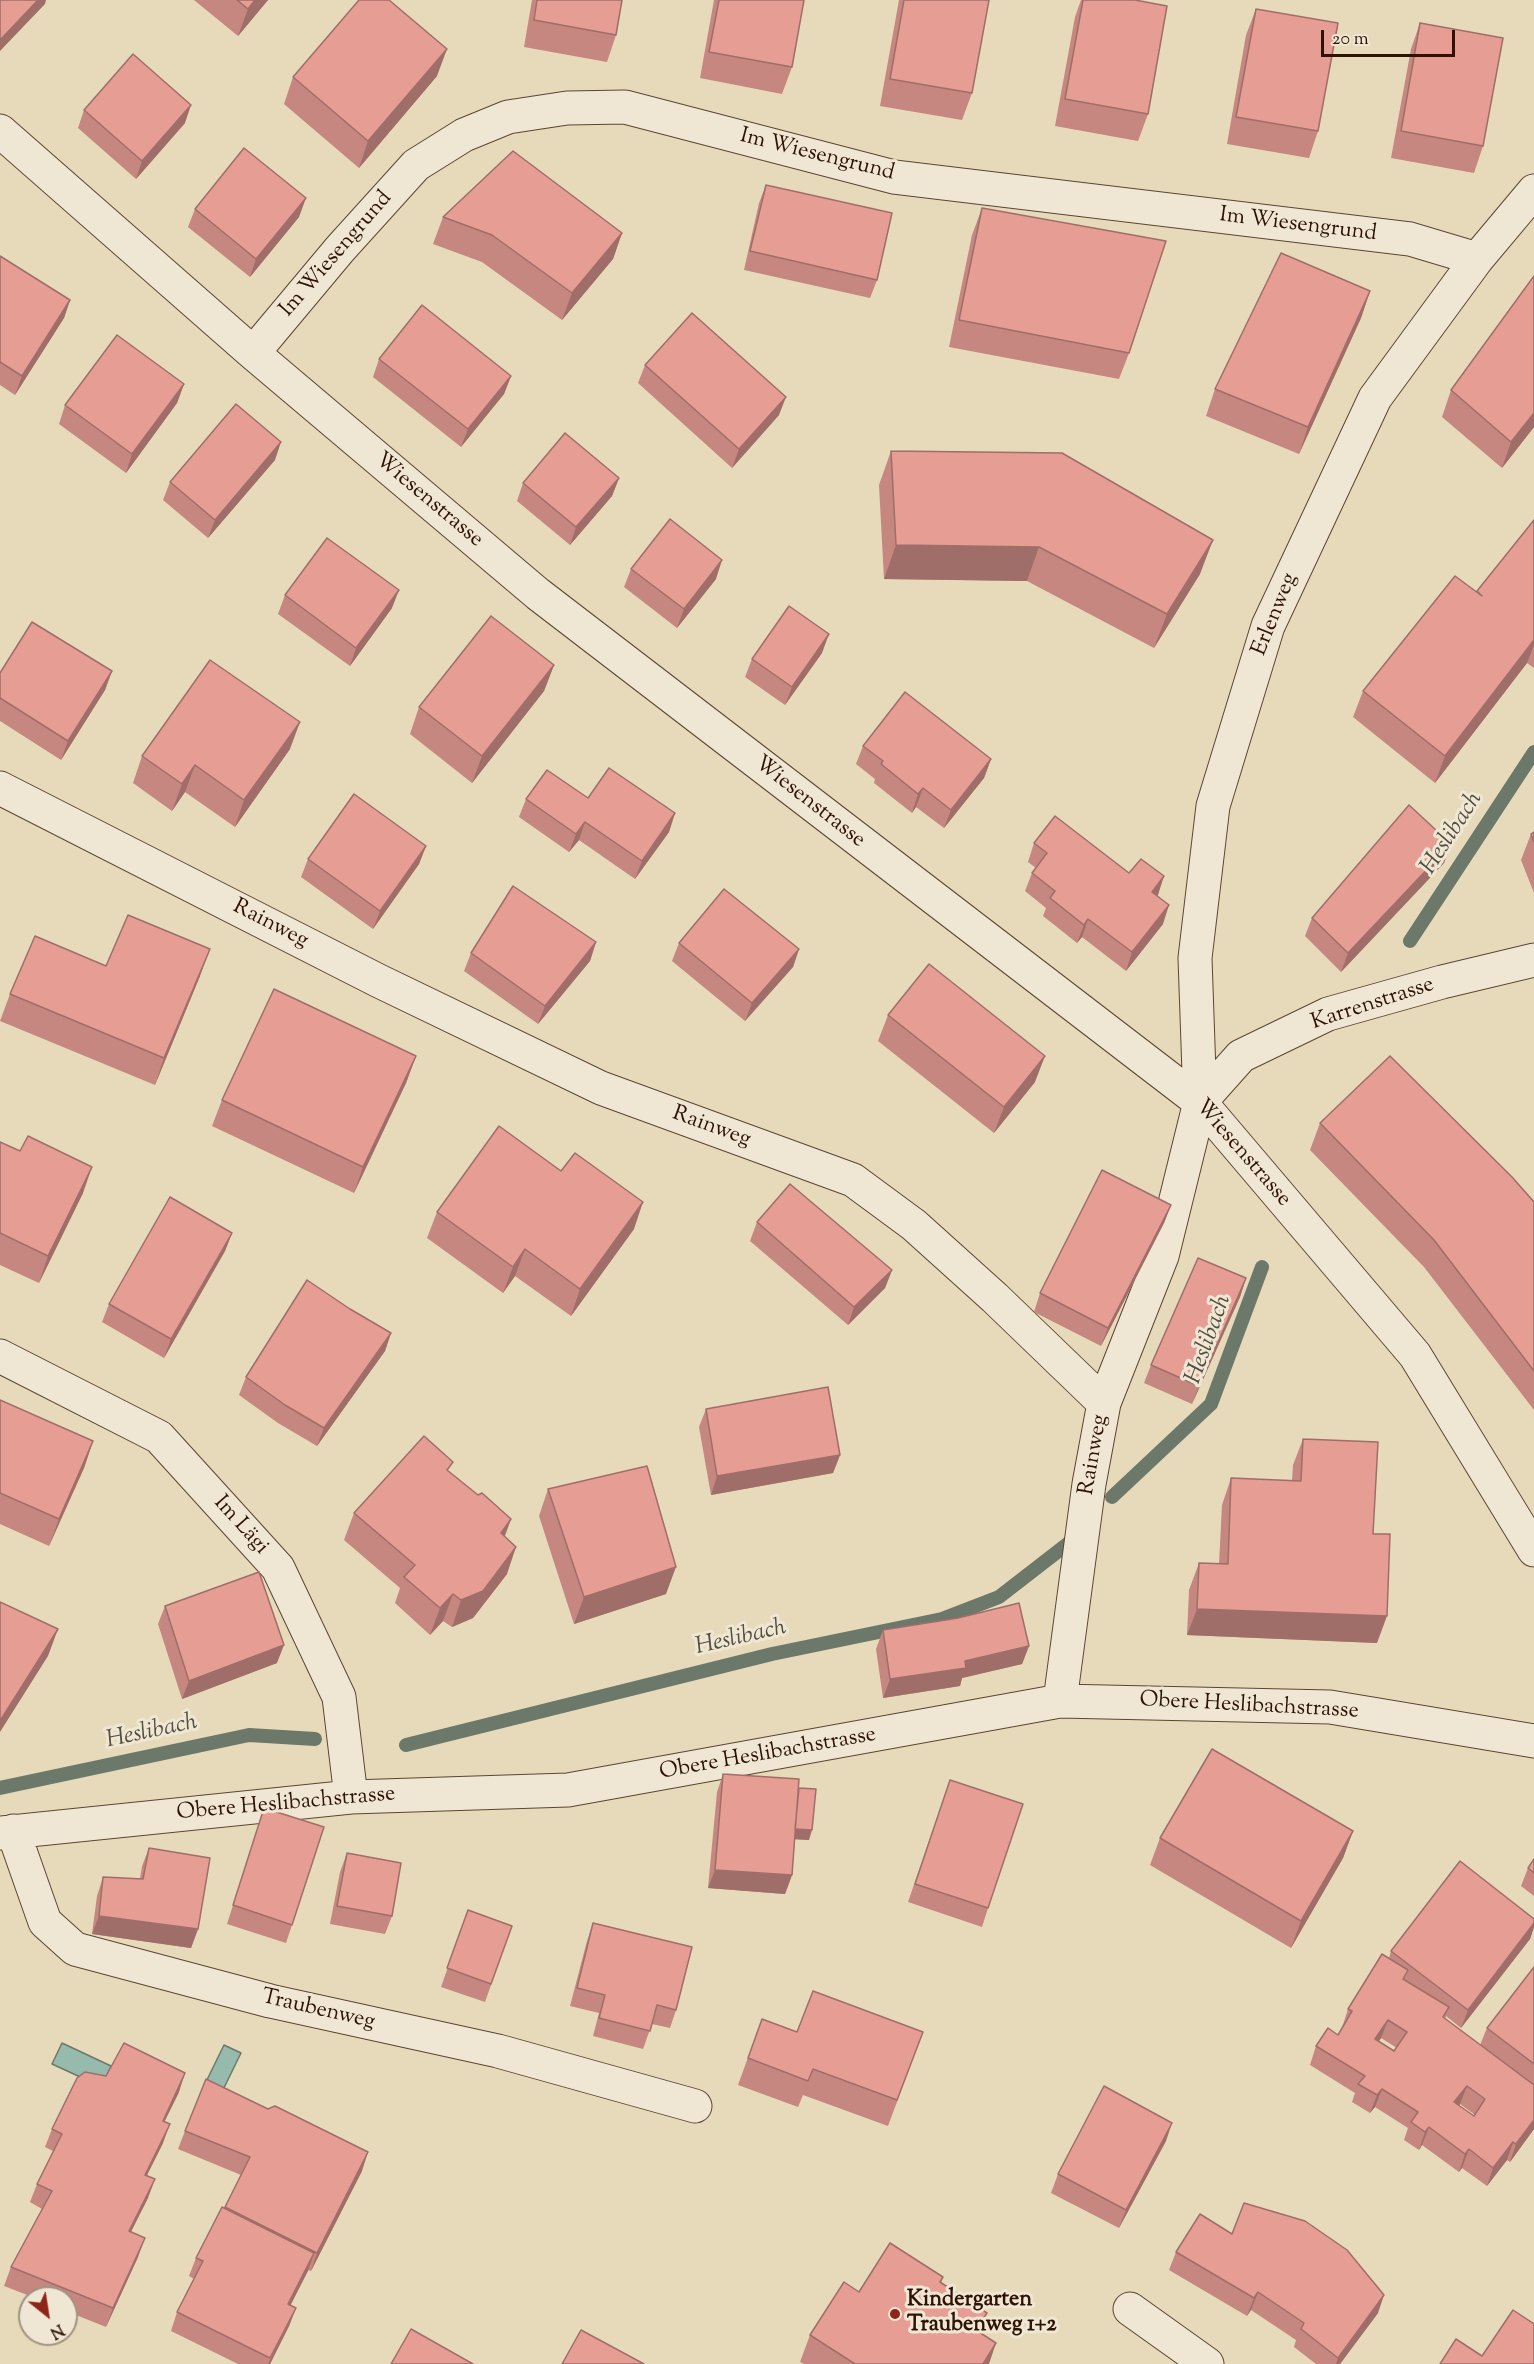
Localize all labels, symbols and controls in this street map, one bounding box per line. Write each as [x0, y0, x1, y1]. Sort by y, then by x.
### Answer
scale bar [1324, 18, 1458, 56]
text: 20 m [1332, 27, 1369, 53]
street label: Im Wiesengrund [737, 124, 897, 188]
street label: Im Wiesengrund [275, 187, 399, 323]
street label: Im Wiesengrund [1218, 203, 1378, 249]
street label: Wiesenstrasse [368, 448, 488, 554]
street label: Erlenweg [1248, 570, 1304, 660]
street label: Wiesenstrasse [748, 751, 870, 855]
water label: Heslibach [1416, 787, 1490, 881]
street label: Rainweg [228, 895, 312, 955]
street label: Karrenstrasse [1308, 973, 1438, 1037]
street label: Wiesenstrasse [1188, 1095, 1296, 1213]
street label: Rainweg [668, 1102, 754, 1154]
water label: Heslibach [1181, 1292, 1239, 1388]
street label: Rainweg [1075, 1413, 1115, 1497]
street label: Im Lägi [207, 1491, 273, 1561]
water label: Heslibach [693, 1615, 789, 1663]
street label: Obere Heslibachstrasse [1139, 1688, 1359, 1726]
water label: Heslibach [104, 1709, 200, 1757]
street label: Obere Heslibachstrasse [658, 1723, 878, 1787]
street label: Obere Heslibachstrasse [176, 1782, 396, 1828]
street label: Traubenweg [259, 1985, 377, 2037]
north arrow [18, 2286, 78, 2346]
place label: Kindergarten Traubenweg 1+2 [907, 2288, 1057, 2340]
marker: Kindergarten Traubenweg 1+2 [888, 2307, 902, 2321]
text: N [45, 2317, 68, 2343]

